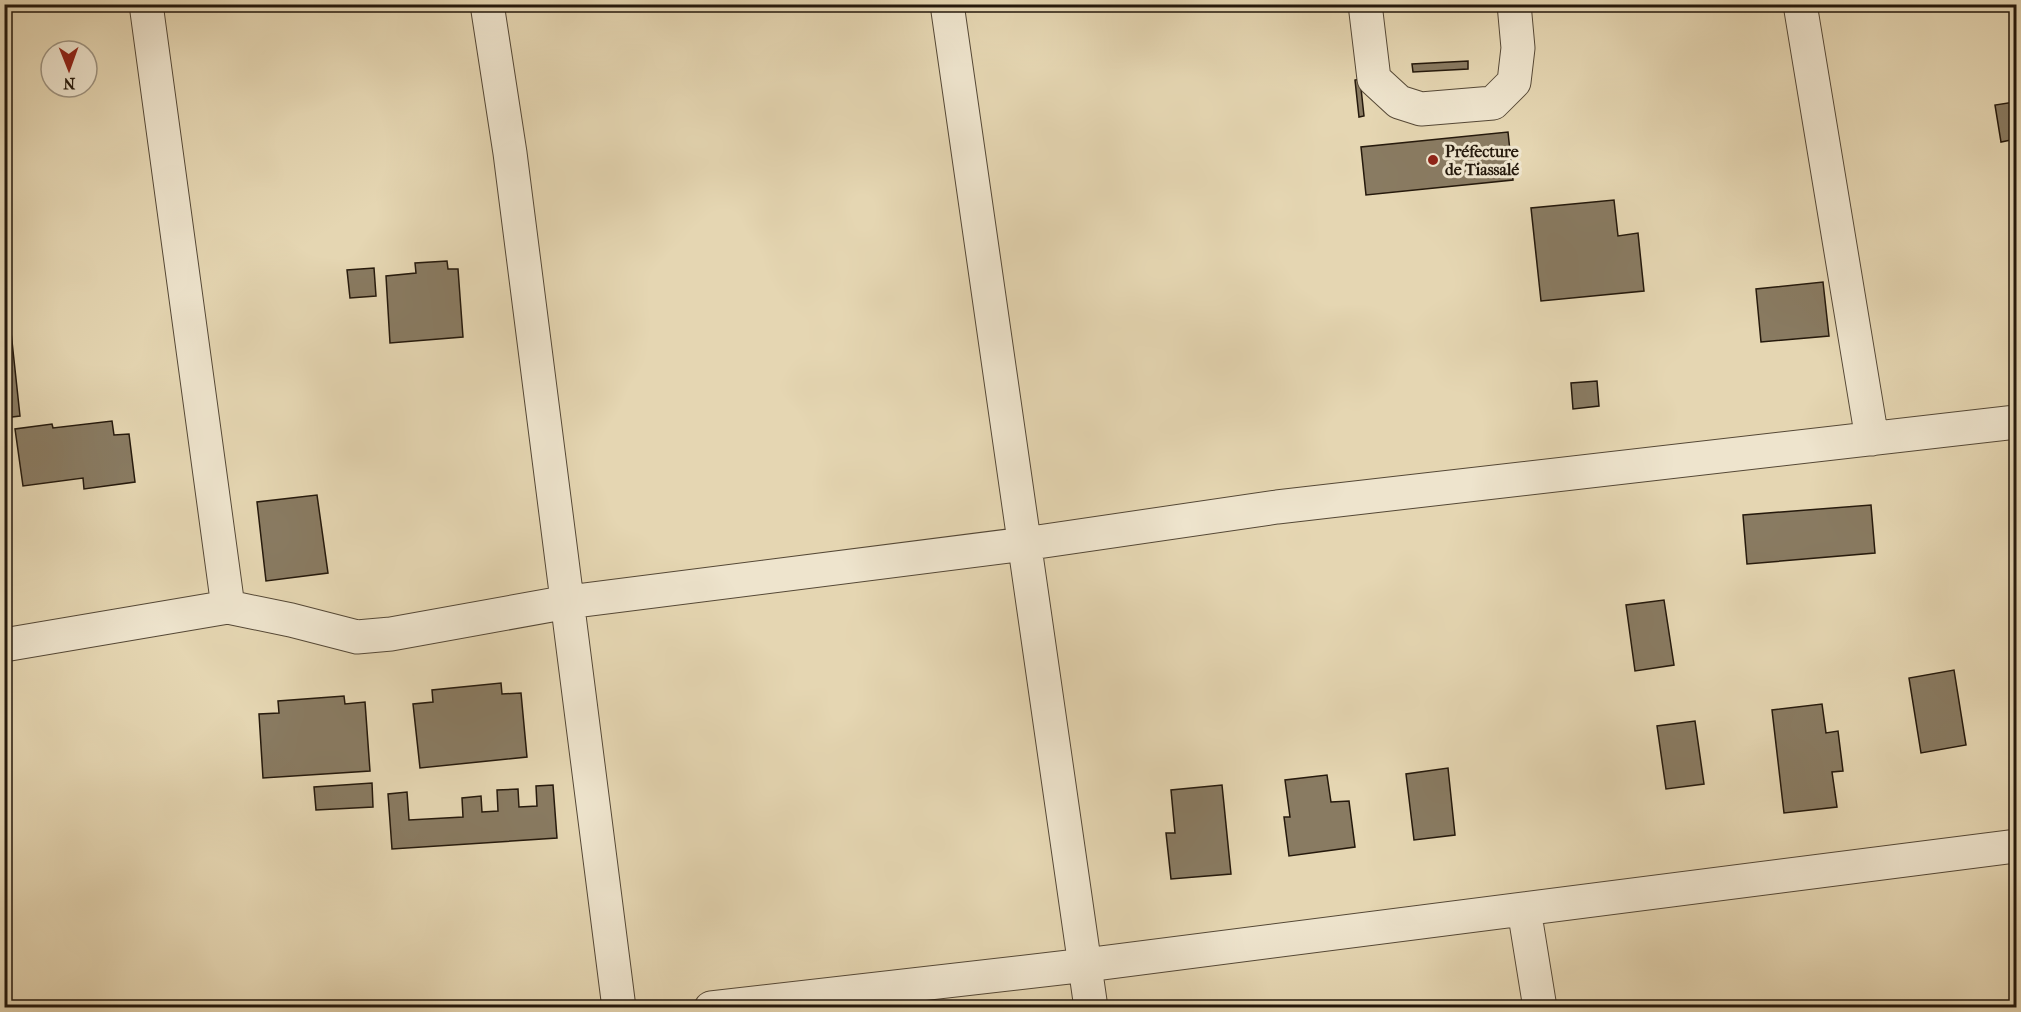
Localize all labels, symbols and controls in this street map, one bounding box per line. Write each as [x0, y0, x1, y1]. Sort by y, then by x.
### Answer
north arrow [39, 39, 99, 99]
text: N [62, 74, 75, 93]
place label: Préfecture de Tiassalé [1445, 142, 1519, 179]
marker: Préfecture de Tiassalé [1426, 153, 1440, 167]

